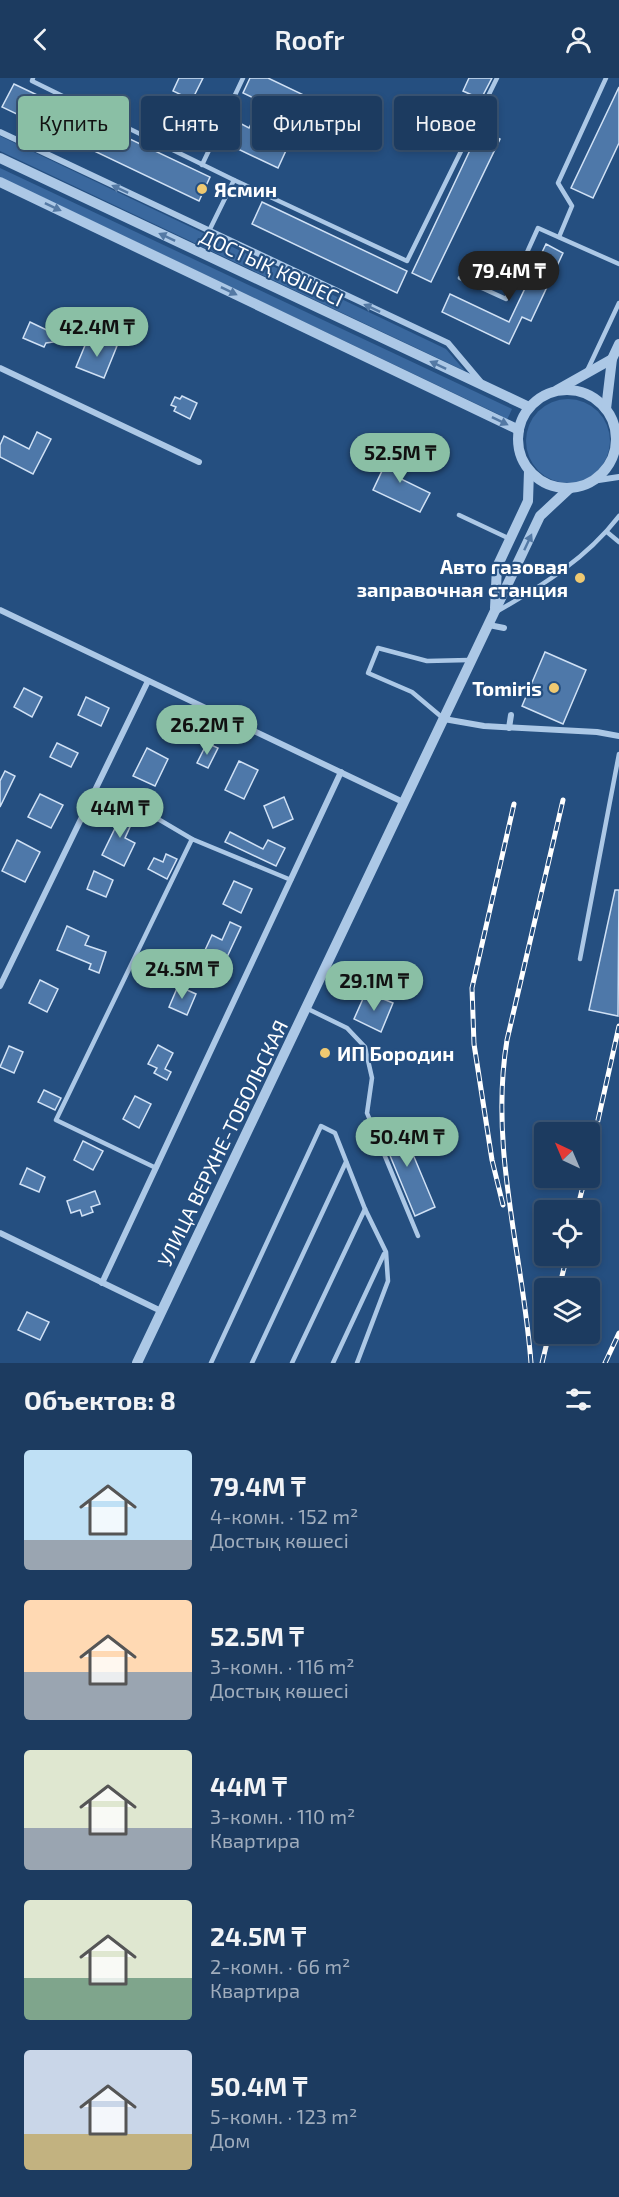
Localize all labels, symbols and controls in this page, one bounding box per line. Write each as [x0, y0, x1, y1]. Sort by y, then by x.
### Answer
icon: back [24, 23, 57, 56]
text: Roofr [274, 23, 345, 55]
icon: person [562, 23, 595, 56]
chip: Купить [18, 96, 129, 150]
chip: Снять [141, 96, 240, 150]
chip: Фильтры [252, 96, 382, 150]
chip: Новое [394, 96, 497, 150]
place label: Ясмин [214, 177, 277, 201]
marker: Ясмин [195, 182, 209, 196]
one-way arrow [111, 184, 128, 193]
one-way arrow [44, 203, 61, 212]
street label: ДОСТЫҚ КӨШЕСІ [196, 223, 348, 311]
one-way arrow [159, 232, 176, 241]
pin: 79.4M ₸ [454, 251, 564, 302]
text: 79.4M ₸ [472, 258, 546, 282]
one-way arrow [220, 287, 237, 296]
one-way arrow [364, 303, 381, 312]
pin: 42.4M ₸ [42, 307, 152, 358]
text: 42.4M ₸ [59, 314, 135, 338]
one-way arrow [430, 361, 447, 370]
one-way arrow [491, 416, 508, 425]
pin: 52.5M ₸ [345, 433, 455, 484]
text: 52.5M ₸ [364, 440, 436, 464]
one-way arrow [523, 533, 532, 550]
place label: Авто газовая заправочная станция [357, 554, 568, 601]
marker: Авто газовая заправочная станция [573, 571, 587, 585]
place label: Tomiris [472, 676, 542, 700]
marker: Tomiris [547, 681, 561, 695]
pin: 26.2M ₸ [152, 705, 262, 756]
text: 26.2M ₸ [170, 712, 244, 736]
pin: 44M ₸ [78, 788, 162, 839]
text: 44M ₸ [90, 795, 150, 819]
pin: 24.5M ₸ [127, 949, 237, 1000]
text: 24.5M ₸ [145, 956, 219, 980]
pin: 29.1M ₸ [319, 961, 429, 1012]
text: 29.1M ₸ [339, 968, 409, 992]
street label: УЛИЦА ВЕРХНЕ-ТОБОЛЬСКАЯ [152, 1016, 292, 1270]
place label: ИП Бородин [337, 1041, 454, 1065]
marker: ИП Бородин [318, 1046, 332, 1060]
pin: 50.4M ₸ [352, 1117, 462, 1168]
north arrow [534, 1122, 600, 1188]
map controls [534, 1122, 600, 1344]
text: 50.4M ₸ [370, 1124, 444, 1148]
button: locate [534, 1200, 600, 1266]
button: layers [534, 1278, 600, 1344]
icon: filters [562, 1383, 595, 1416]
text: Объектов: 8 [24, 1384, 176, 1415]
text: 79.4M ₸ [210, 1470, 305, 1501]
icon: home [72, 1474, 144, 1546]
text: 4-комн. · 152 m² [210, 1504, 358, 1528]
text: Достық көшесі [210, 1528, 349, 1552]
text: 52.5M ₸ [210, 1620, 304, 1651]
icon: home [72, 1624, 144, 1696]
text: 3-комн. · 116 m² [210, 1654, 355, 1678]
text: Достық көшесі [210, 1678, 349, 1702]
text: 44M ₸ [210, 1770, 287, 1801]
icon: home [72, 1774, 144, 1846]
text: 3-комн. · 110 m² [210, 1804, 355, 1828]
text: Квартира [210, 1828, 300, 1852]
text: 24.5M ₸ [210, 1920, 306, 1951]
icon: home [72, 1924, 144, 1996]
text: 2-комн. · 66 m² [210, 1954, 350, 1978]
text: Квартира [210, 1978, 300, 2002]
text: 50.4M ₸ [210, 2070, 307, 2101]
icon: home [72, 2074, 144, 2146]
text: 5-комн. · 123 m² [210, 2104, 357, 2128]
text: Дом [210, 2128, 250, 2152]

